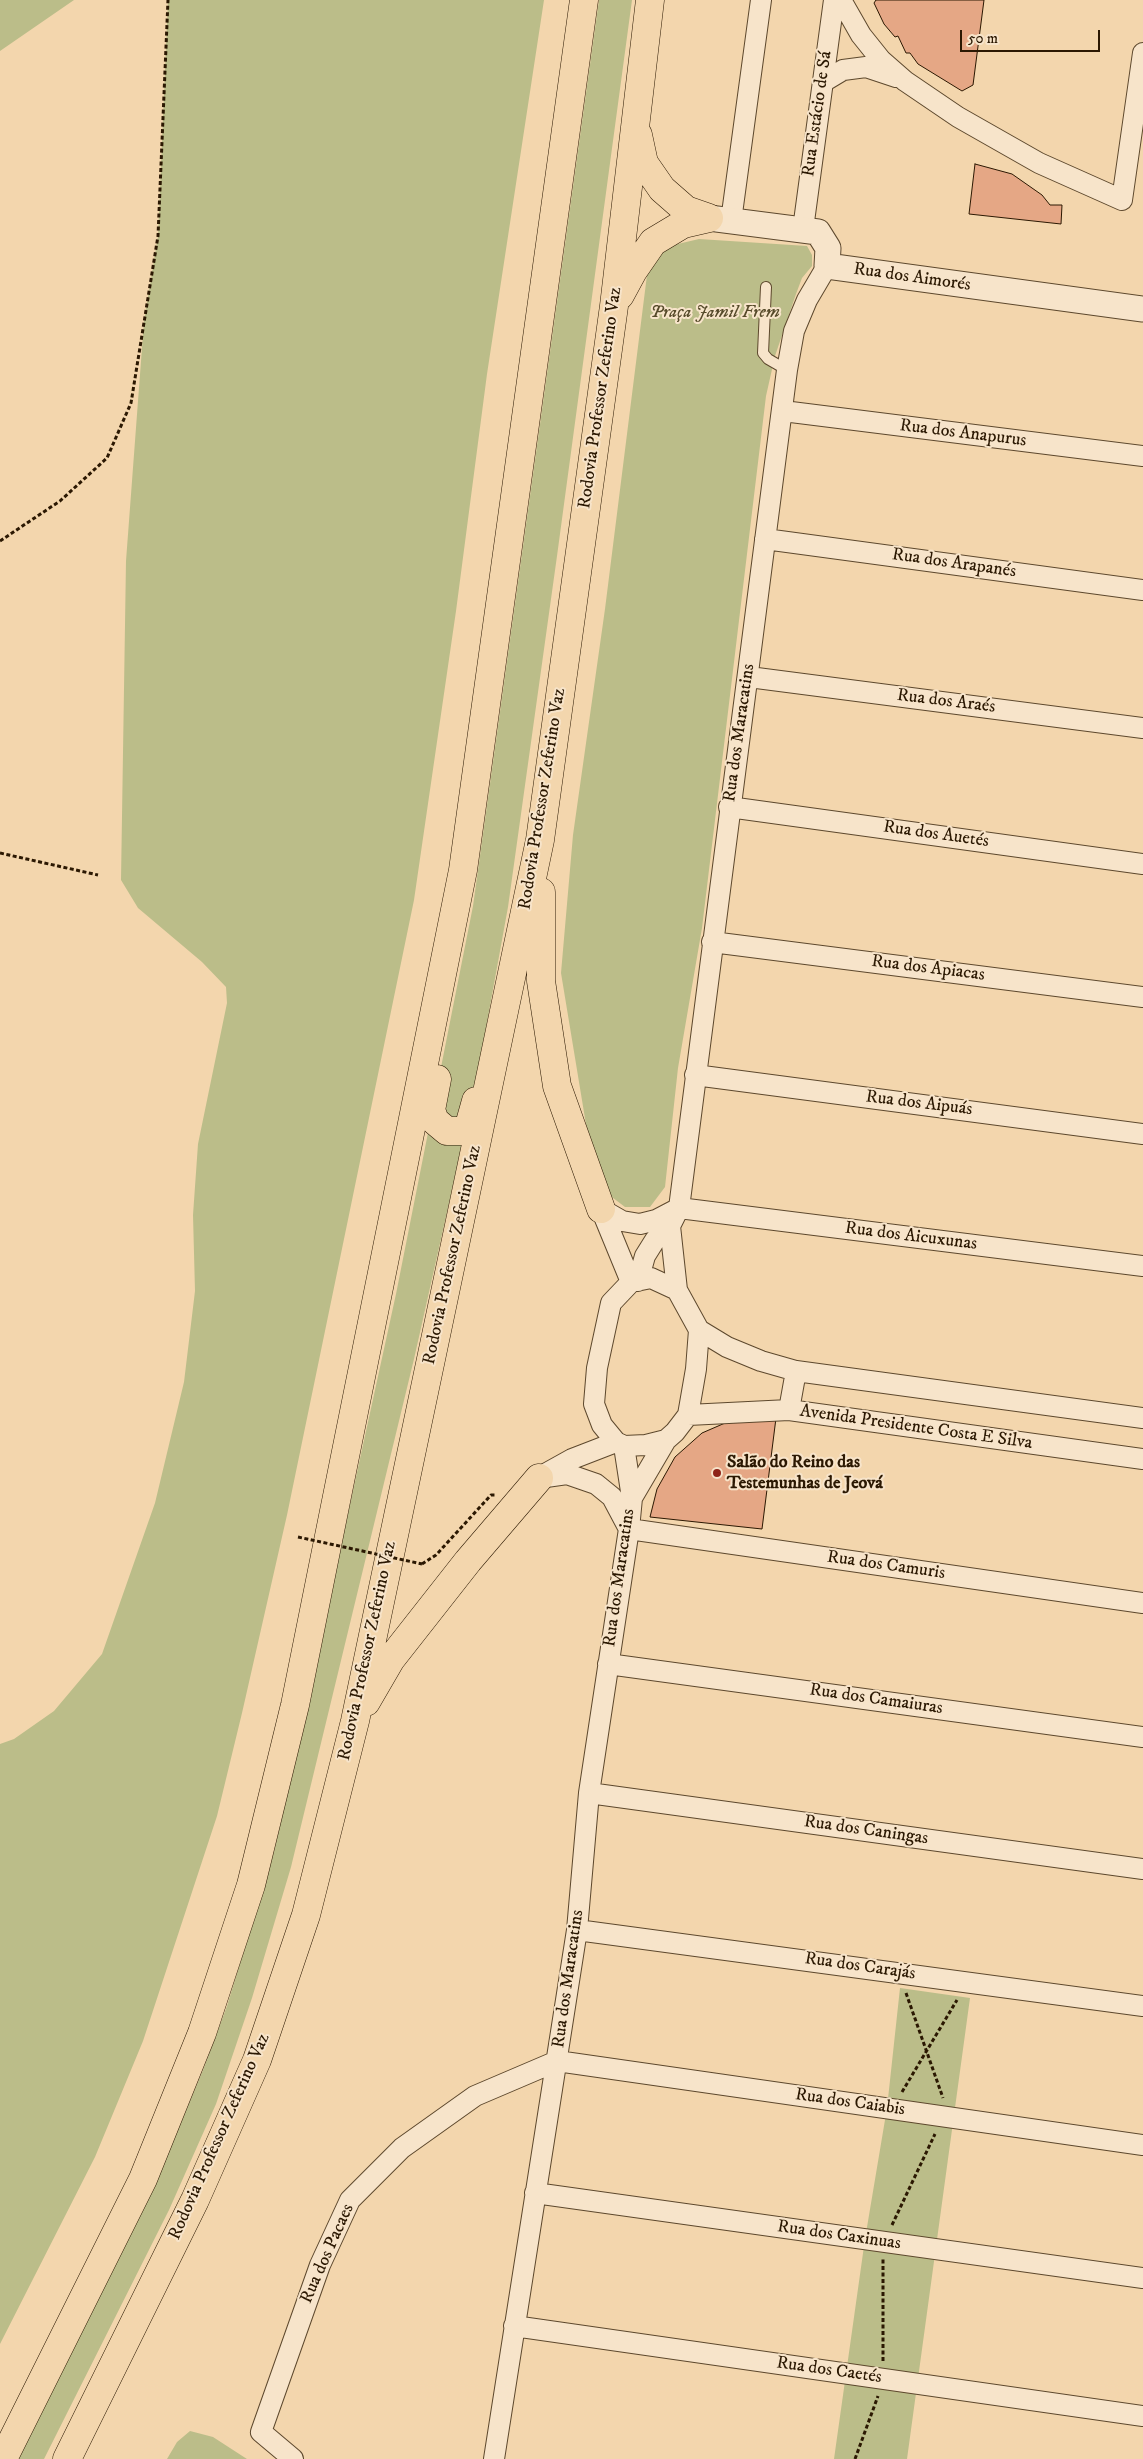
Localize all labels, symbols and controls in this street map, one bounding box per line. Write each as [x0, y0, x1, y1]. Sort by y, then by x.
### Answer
scale bar [963, 20, 1103, 52]
text: 50 m [968, 29, 998, 48]
street label: Rua Estácio de Sá [798, 50, 838, 178]
street label: Rua dos Aimorés [852, 259, 972, 297]
street label: Rodovia Professor Zeferino Vaz [575, 286, 627, 510]
park label: Praça Jamil Frem [650, 302, 780, 324]
street label: Rua dos Anapurus [898, 416, 1028, 452]
street label: Rua dos Arapanés [891, 545, 1017, 583]
street label: Rua dos Maracatins [720, 662, 760, 804]
street label: Rua dos Araés [896, 685, 996, 719]
street label: Rodovia Professor Zeferino Vaz [515, 687, 571, 911]
street label: Rua dos Auetés [882, 817, 990, 853]
street label: Rua dos Apiacas [870, 951, 986, 987]
street label: Rua dos Aipuás [864, 1087, 974, 1121]
street label: Rodovia Professor Zeferino Vaz [419, 1143, 487, 1367]
street label: Rua dos Aicuxunas [844, 1218, 978, 1256]
street label: Avenida Presidente Costa E Silva [798, 1401, 1034, 1455]
place label: Salão do Reino das Testemunhas de Jeová [727, 1452, 883, 1495]
marker: Salão do Reino das Testemunhas de Jeová [711, 1467, 723, 1479]
street label: Rua dos Maracatins [600, 1507, 640, 1649]
street label: Rodovia Professor Zeferino Vaz [334, 1539, 402, 1763]
street label: Rua dos Camuris [826, 1547, 946, 1585]
street label: Rua dos Camaiuras [808, 1680, 944, 1720]
street label: Rua dos Caningas [802, 1812, 930, 1850]
street label: Rua dos Maracatins [549, 1908, 589, 2050]
street label: Rua dos Carajás [803, 1949, 917, 1985]
street label: Rodovia Professor Zeferino Vaz [165, 2030, 275, 2244]
street label: Rua dos Caiabis [794, 2085, 906, 2121]
street label: Rua dos Pacaes [296, 2201, 360, 2307]
street label: Rua dos Caxinuas [776, 2217, 902, 2255]
street label: Rua dos Caetés [775, 2353, 883, 2389]

